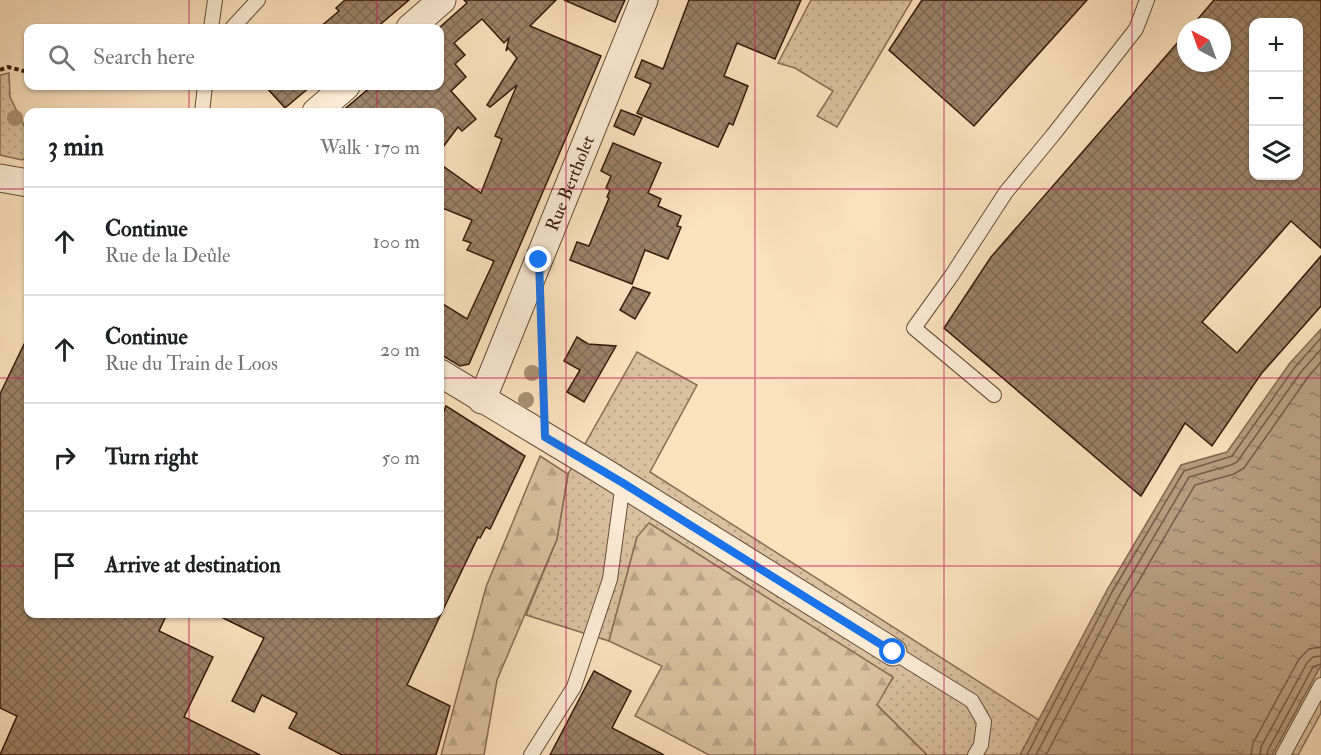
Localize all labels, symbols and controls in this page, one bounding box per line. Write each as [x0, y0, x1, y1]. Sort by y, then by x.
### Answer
north arrow [1177, 18, 1231, 72]
map controls [1249, 18, 1303, 180]
button: + [1249, 18, 1303, 72]
search box [24, 24, 444, 90]
icon: search [45, 41, 78, 74]
text: Search here [93, 43, 195, 71]
button: − [1249, 72, 1303, 126]
button: layers [1249, 126, 1303, 180]
text: 3 min [48, 131, 104, 163]
street label: Rue Bertholet [541, 132, 600, 235]
text: Walk · 170 m [320, 135, 420, 160]
text: Continue [105, 215, 188, 243]
icon: ahead [48, 225, 81, 258]
text: 100 m [373, 229, 420, 254]
text: Rue de la Deûle [105, 243, 230, 268]
route end [525, 246, 551, 272]
text: Continue [105, 323, 188, 351]
icon: ahead [48, 333, 81, 366]
text: 20 m [380, 337, 420, 362]
text: Rue du Train de Loos [105, 351, 278, 376]
icon: right [48, 441, 81, 474]
text: Turn right [105, 443, 198, 471]
text: 50 m [381, 445, 420, 470]
icon: arrive [48, 549, 81, 582]
text: Arrive at destination [105, 551, 281, 579]
route start [879, 638, 905, 664]

